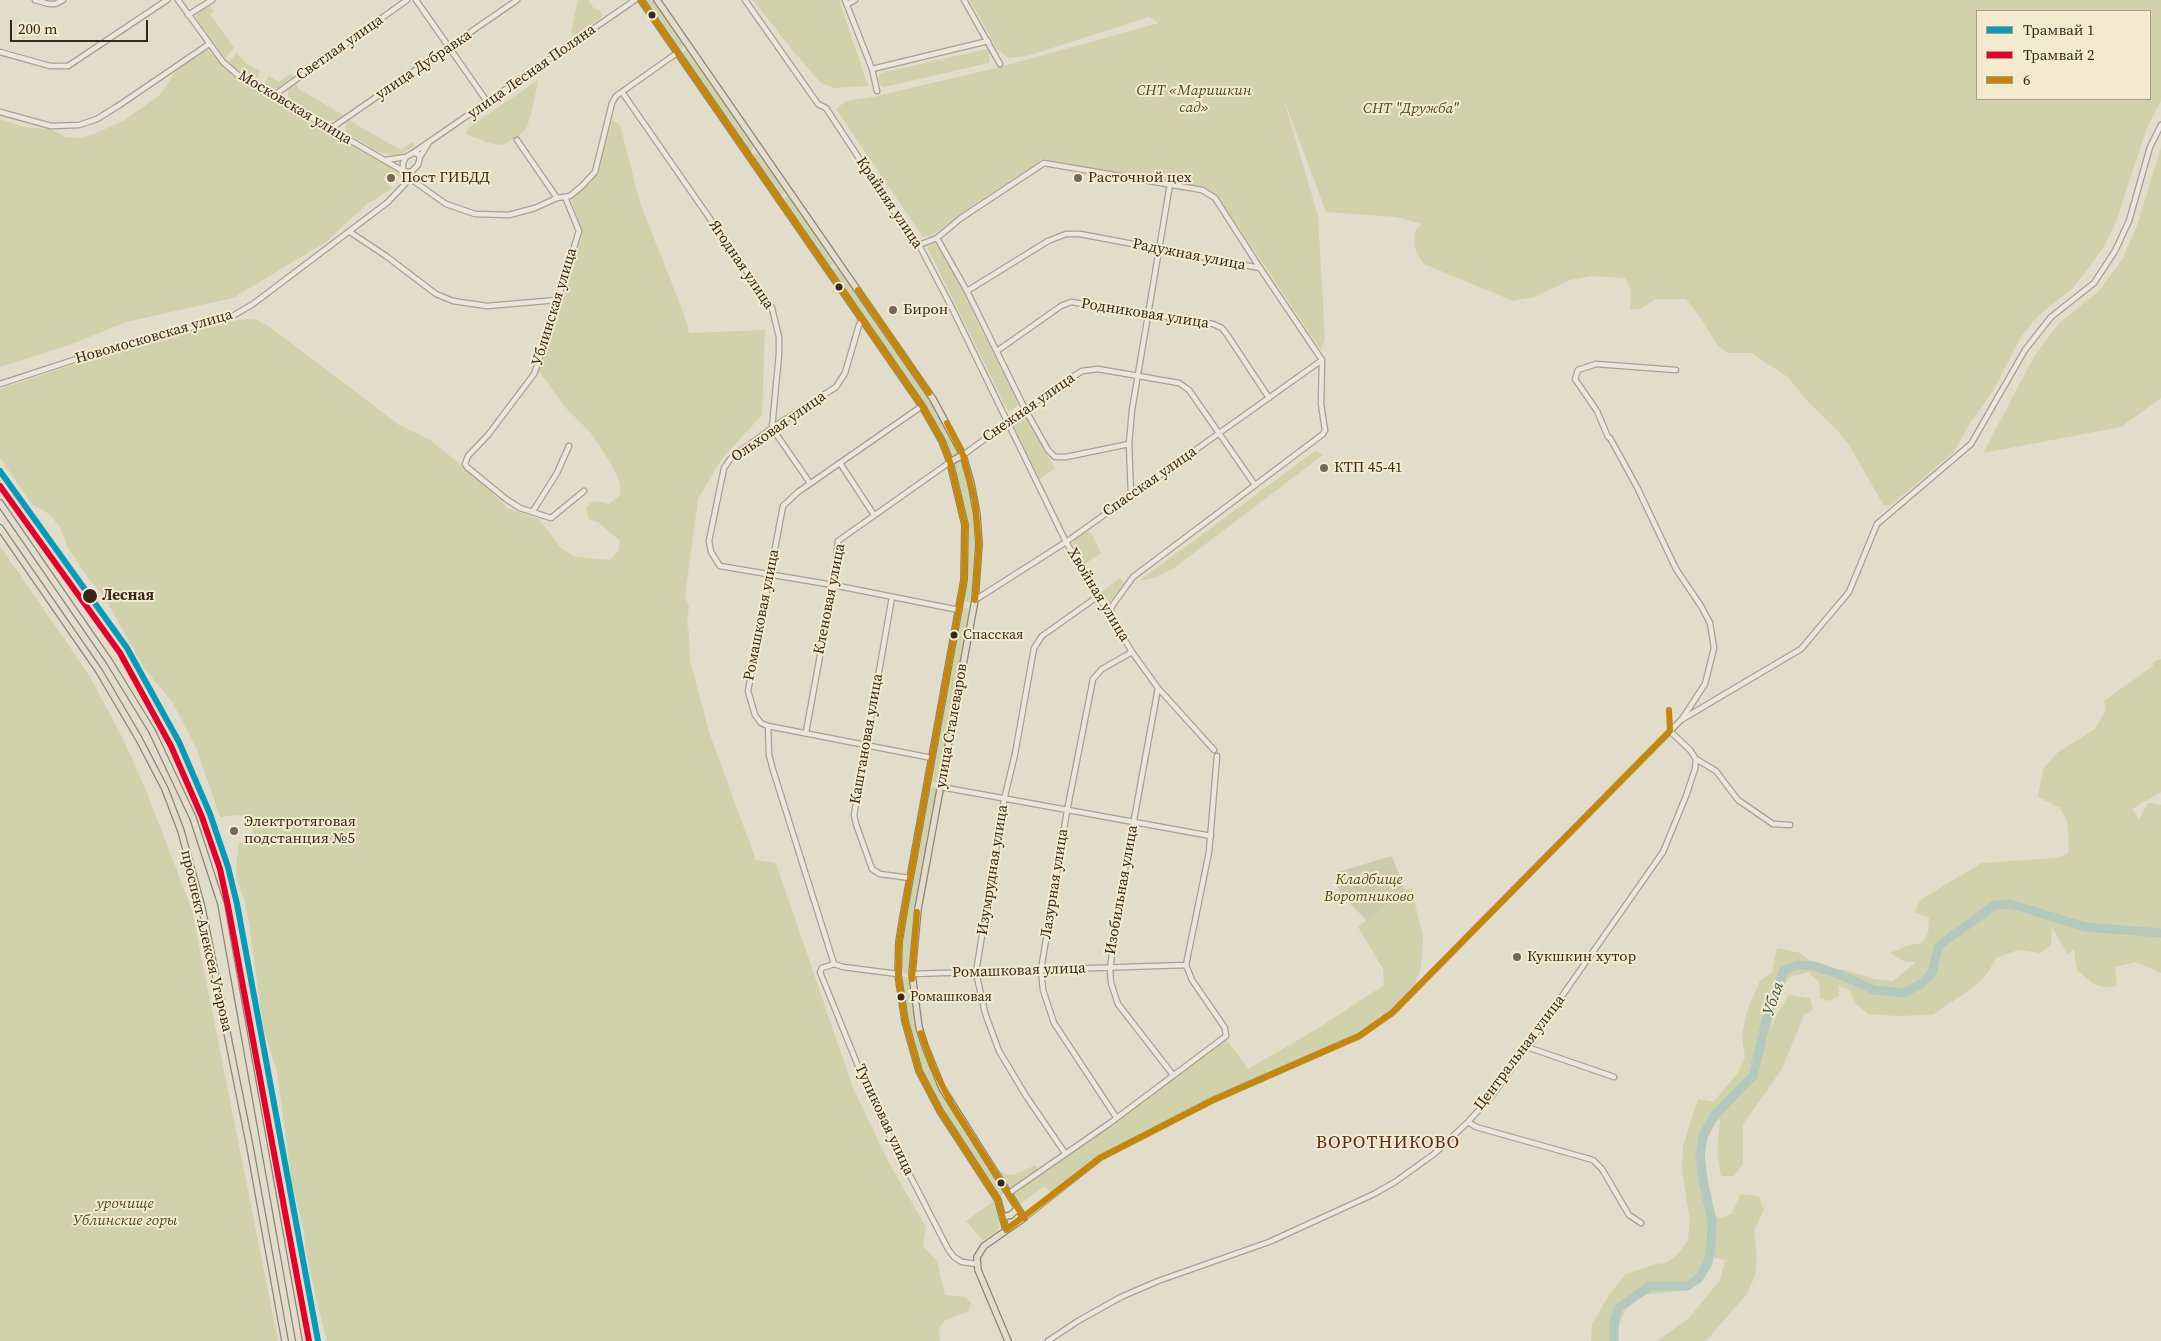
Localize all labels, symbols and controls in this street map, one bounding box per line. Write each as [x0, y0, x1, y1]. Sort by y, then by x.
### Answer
scale bar [12, 10, 150, 42]
unlabelled marker [647, 10, 657, 20]
legend [1976, 10, 2151, 100]
street label: Светлая улица [293, 11, 387, 85]
text: 200 m [18, 18, 58, 39]
text: Трамвай 1 [2023, 19, 2094, 40]
street label: улица Лесная Поляна [464, 21, 600, 123]
street label: улица Дубравка [373, 26, 475, 104]
text: Трамвай 2 [2023, 44, 2094, 65]
street label: Московская улица [235, 67, 355, 149]
text: 6 [2023, 69, 2031, 90]
park label: СНТ «Маришкин сад» [1136, 82, 1252, 117]
park label: СНТ "Дружба" [1363, 100, 1459, 118]
street label: Крайняя улица [852, 154, 926, 252]
place label: Пост ГИБДД [401, 169, 490, 187]
place label: Расточной цех [1088, 169, 1192, 187]
marker: Пост ГИБДД [385, 172, 397, 184]
marker: Расточной цех [1072, 172, 1084, 184]
street label: Ягодная улица [705, 217, 777, 313]
street label: Радужная улица [1131, 235, 1247, 275]
street label: Ублинская улица [529, 246, 581, 368]
unlabelled marker [834, 282, 844, 292]
street label: Родниковая улица [1080, 295, 1210, 333]
place label: Бирон [903, 301, 948, 319]
marker: Бирон [887, 304, 899, 316]
street label: Новомосковская улица [73, 306, 235, 368]
street label: Снежная улица [979, 369, 1079, 447]
street label: Ольховая улица [728, 388, 830, 466]
street label: Спасская улица [1100, 443, 1200, 521]
place label: КТП 45-41 [1334, 459, 1403, 477]
marker: КТП 45-41 [1318, 462, 1330, 474]
street label: Кленовая улица [810, 542, 850, 656]
street label: Хвойная улица [1063, 545, 1133, 645]
street label: Ромашковая улица [740, 548, 784, 682]
marker: Лесная [81, 587, 99, 605]
place label: Лесная [102, 587, 154, 605]
place label: Спасская [963, 627, 1024, 643]
marker: Спасская [949, 630, 959, 640]
street label: улица Сталеваров [932, 662, 972, 790]
street label: Каштановая улица [847, 672, 887, 806]
street label: Изумрудная улица [974, 804, 1012, 936]
place label: Электротяговая подстанция №5 [244, 813, 356, 848]
street label: Изобильная улица [1102, 824, 1142, 956]
marker: Электротяговая подстанция №5 [228, 825, 240, 837]
street label: Лазурная улица [1037, 828, 1073, 940]
street label: проспект Алексея Угарова [176, 848, 236, 1034]
park label: Кладбище Воротниково [1324, 871, 1414, 906]
place label: Кукшкин хутор [1527, 948, 1636, 966]
marker: Кукшкин хутор [1511, 951, 1523, 963]
street label: Ромашковая улица [952, 960, 1086, 982]
water label: Убля [1759, 980, 1789, 1018]
place label: Ромашковая [910, 989, 992, 1005]
marker: Ромашковая [896, 992, 906, 1002]
street label: Центральная улица [1471, 992, 1569, 1114]
street label: Тупиковая улица [850, 1062, 918, 1178]
district label: ВОРОТНИКОВО [1314, 1132, 1462, 1154]
unlabelled marker [996, 1178, 1006, 1188]
park label: урочище Ублинские горы [73, 1195, 177, 1230]

